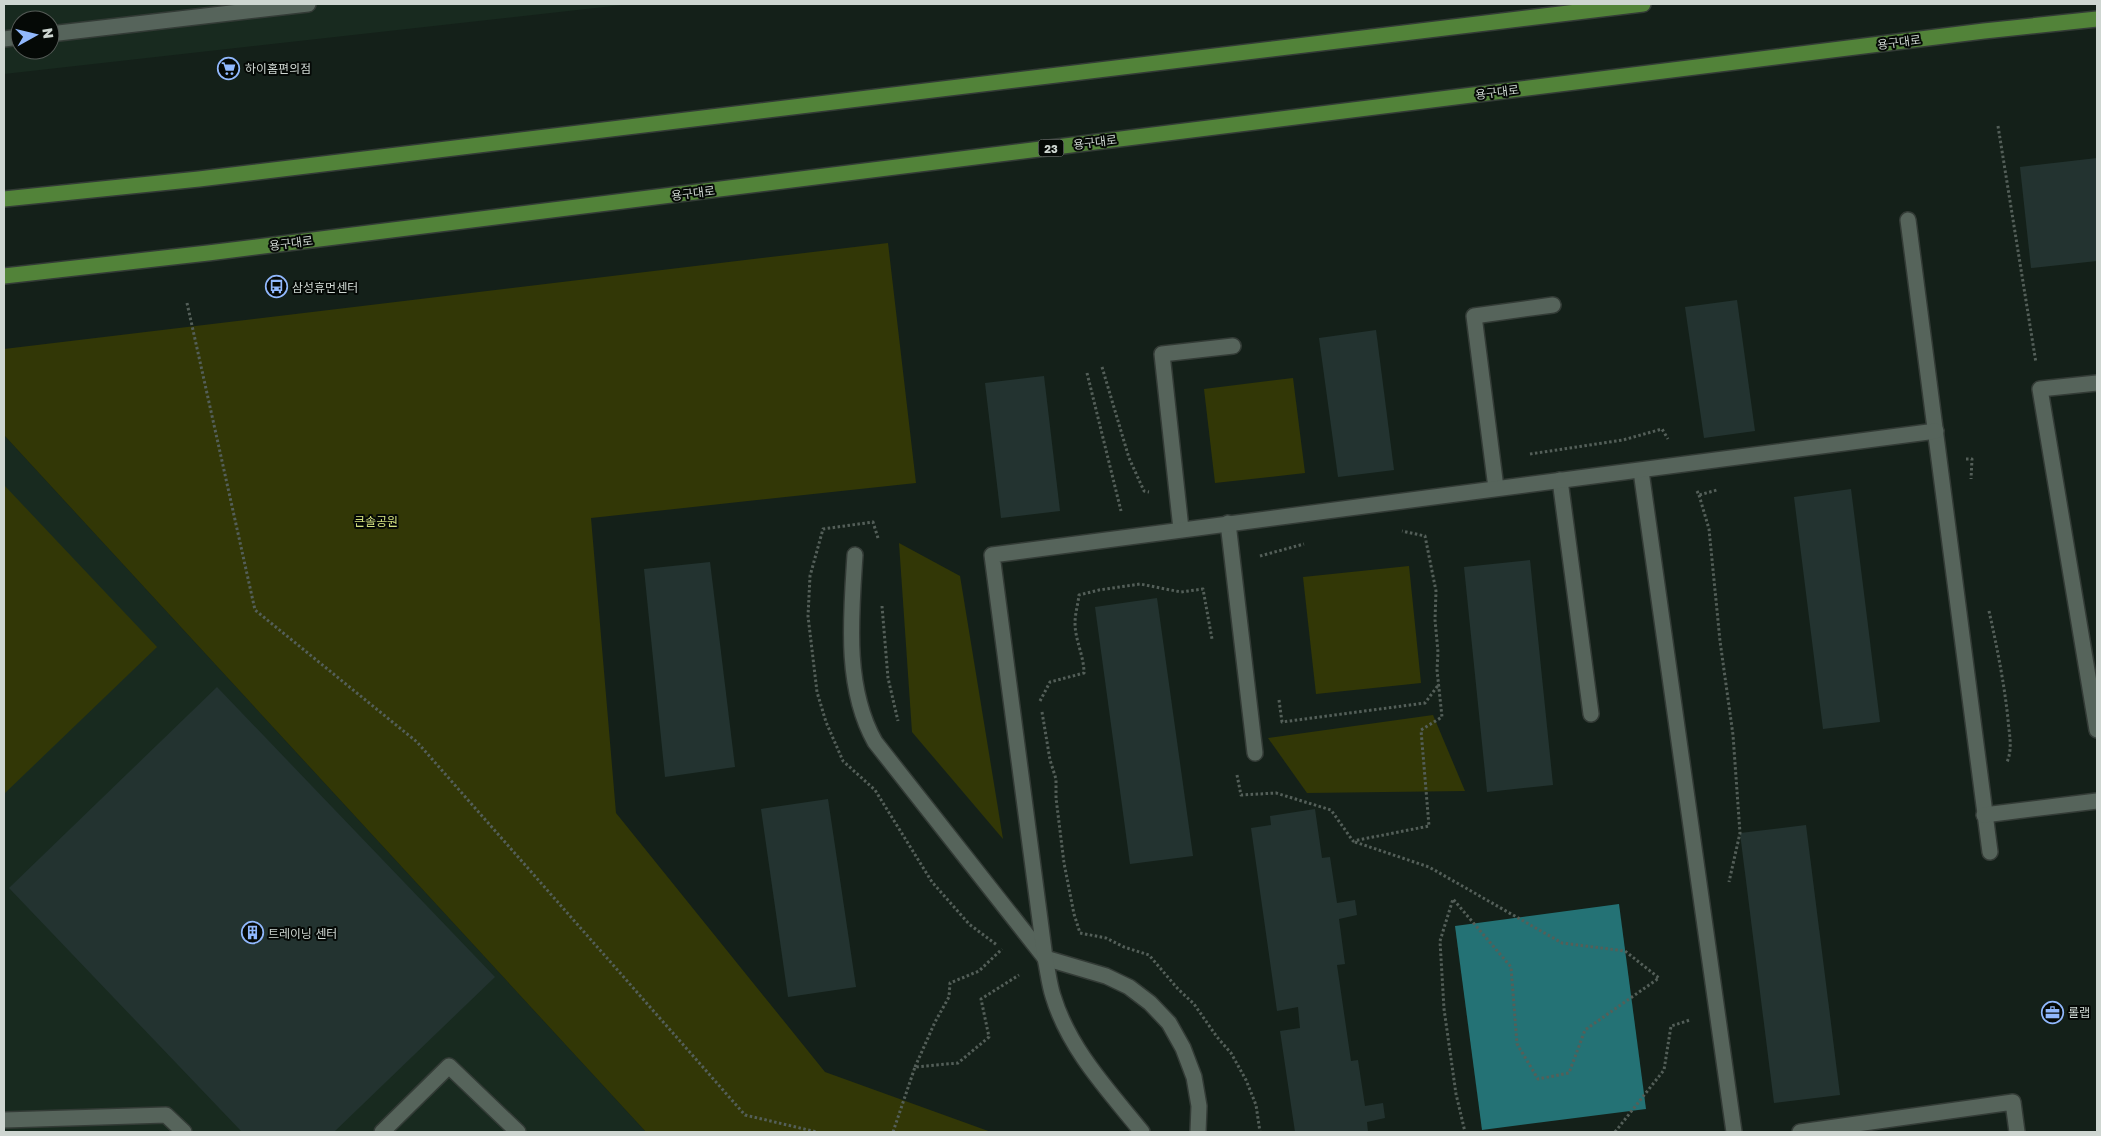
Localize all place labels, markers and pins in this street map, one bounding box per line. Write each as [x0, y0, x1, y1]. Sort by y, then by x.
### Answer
supermarket icon: 하이홈편의점 [217, 56, 241, 80]
place label: 하이홈편의점 [245, 61, 311, 76]
bus stop icon: 삼성휴먼센터 [264, 275, 288, 299]
place label: 삼성휴먼센터 [292, 280, 358, 295]
building icon: 트레이닝 센터 [240, 921, 264, 945]
place label: 트레이닝 센터 [268, 926, 337, 941]
office icon: 롤랩 [2040, 1000, 2064, 1024]
place label: 롤랩 [2068, 1005, 2090, 1020]

